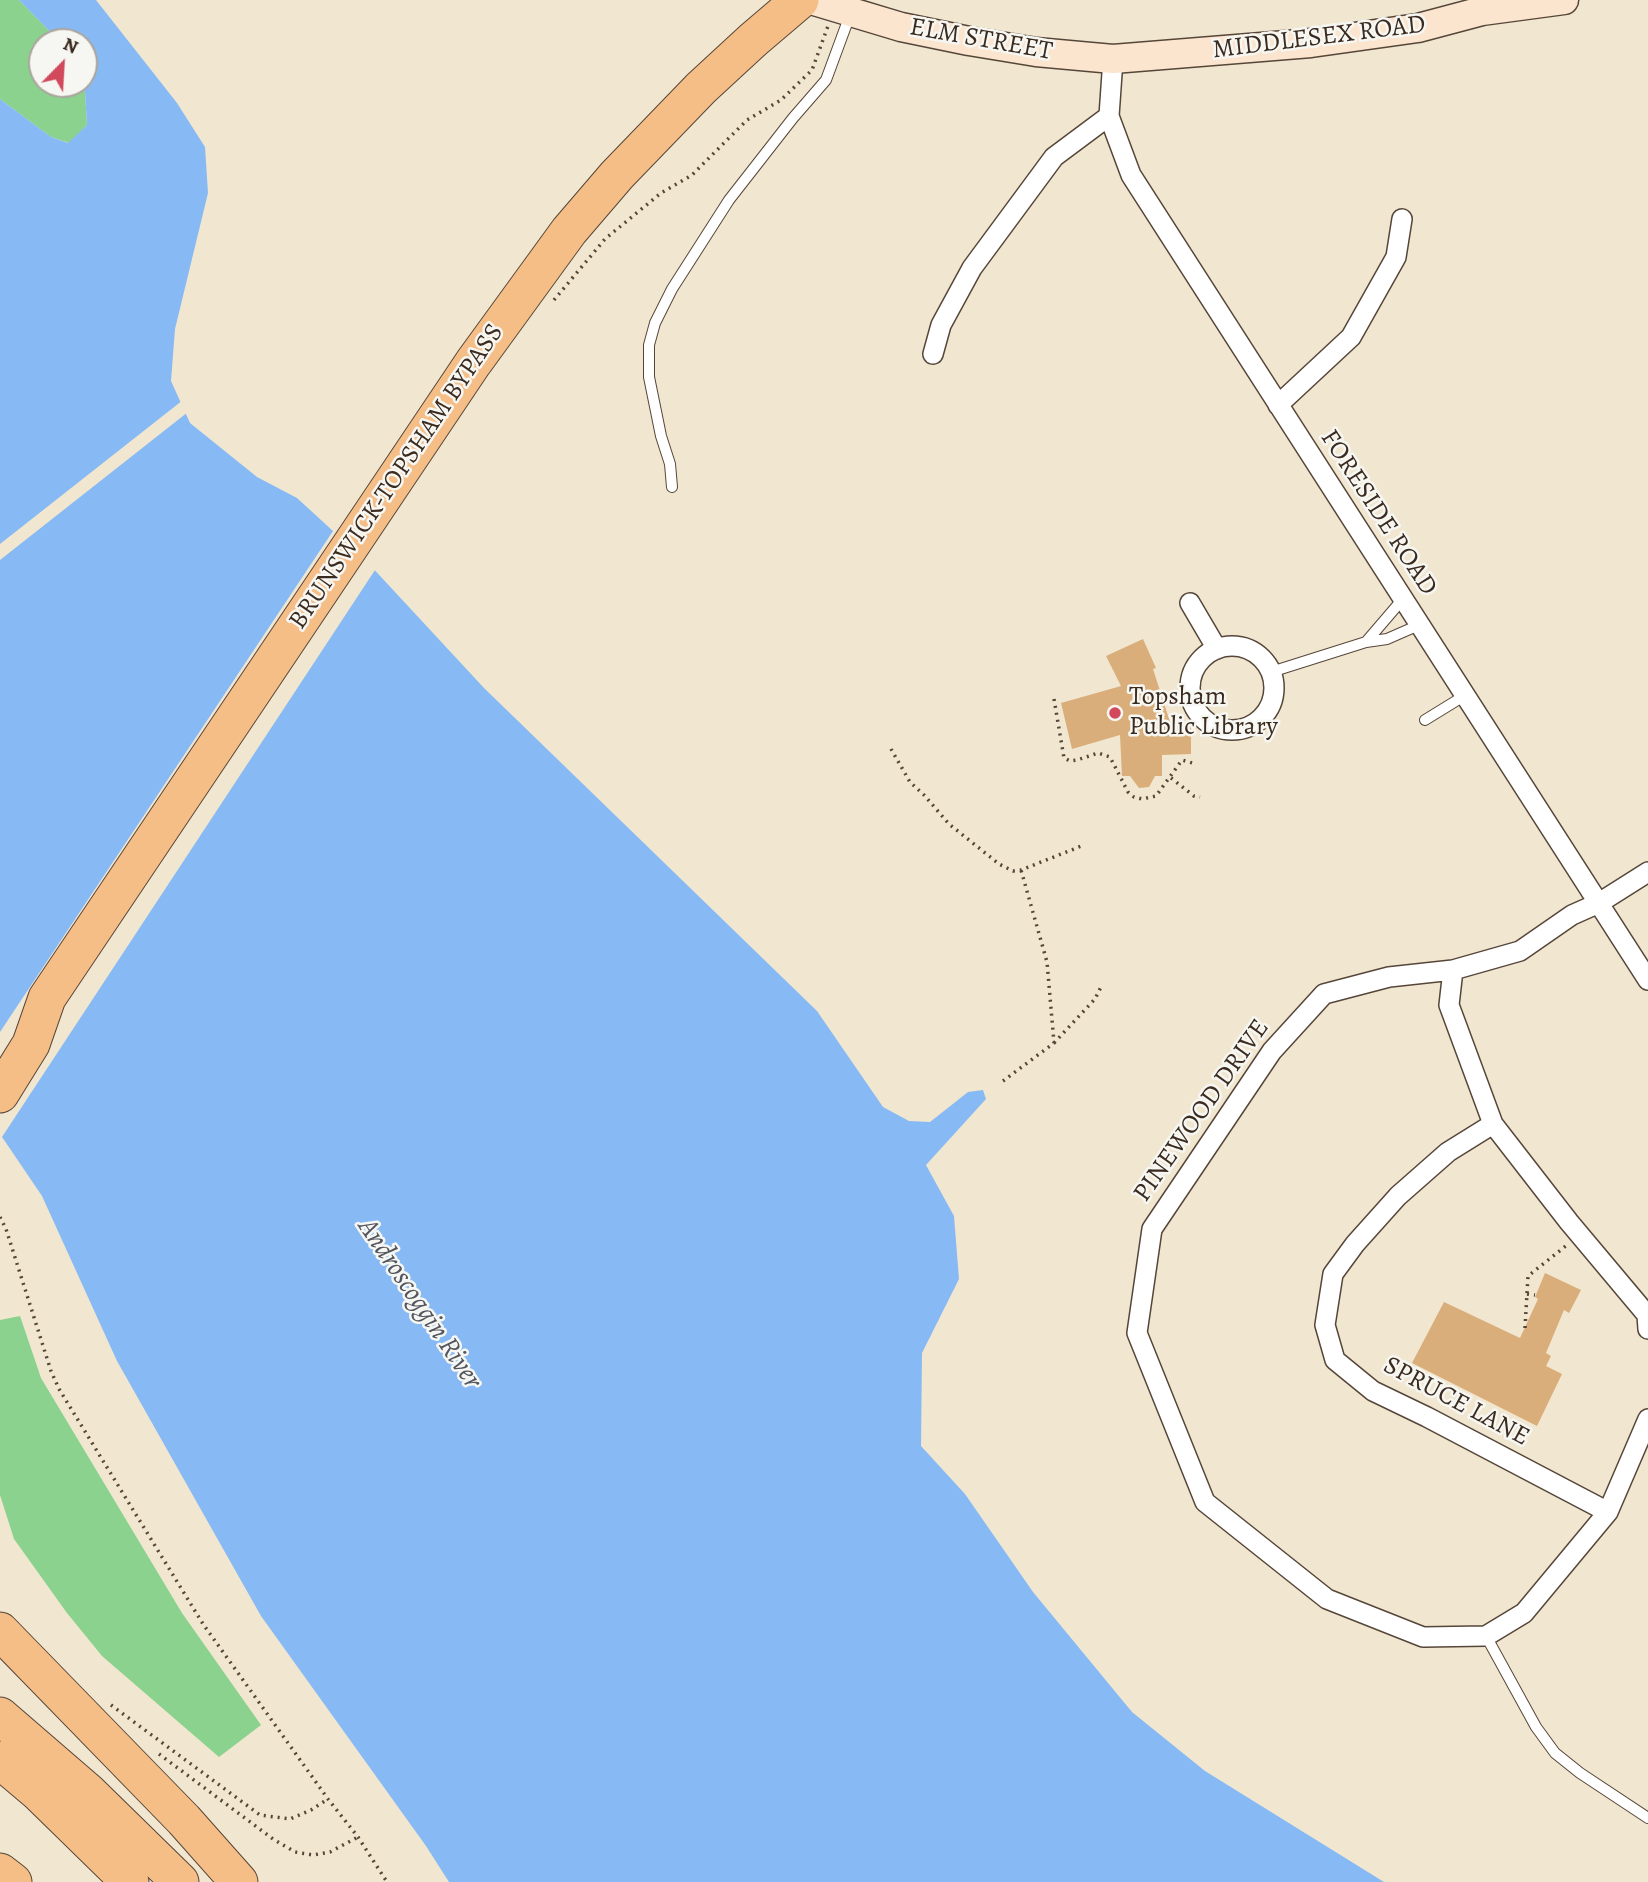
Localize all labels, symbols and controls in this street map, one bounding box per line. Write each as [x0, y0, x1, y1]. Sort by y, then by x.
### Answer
street label: MIDDLESEX ROAD [1211, 9, 1427, 67]
street label: ELM STREET [907, 12, 1055, 68]
north arrow [28, 28, 98, 98]
text: N [59, 31, 82, 60]
street label: BRUNSWICK-TOPSHAM BYPASS [283, 318, 511, 636]
street label: FORESIDE ROAD [1313, 424, 1443, 602]
place label: Topsham Public Library [1129, 682, 1278, 744]
marker: Topsham Public Library [1107, 705, 1123, 721]
street label: PINEWOOD DRIVE [1127, 1014, 1277, 1208]
water label: Androscoggin River [350, 1212, 488, 1396]
street label: SPRUCE LANE [1378, 1350, 1534, 1454]

